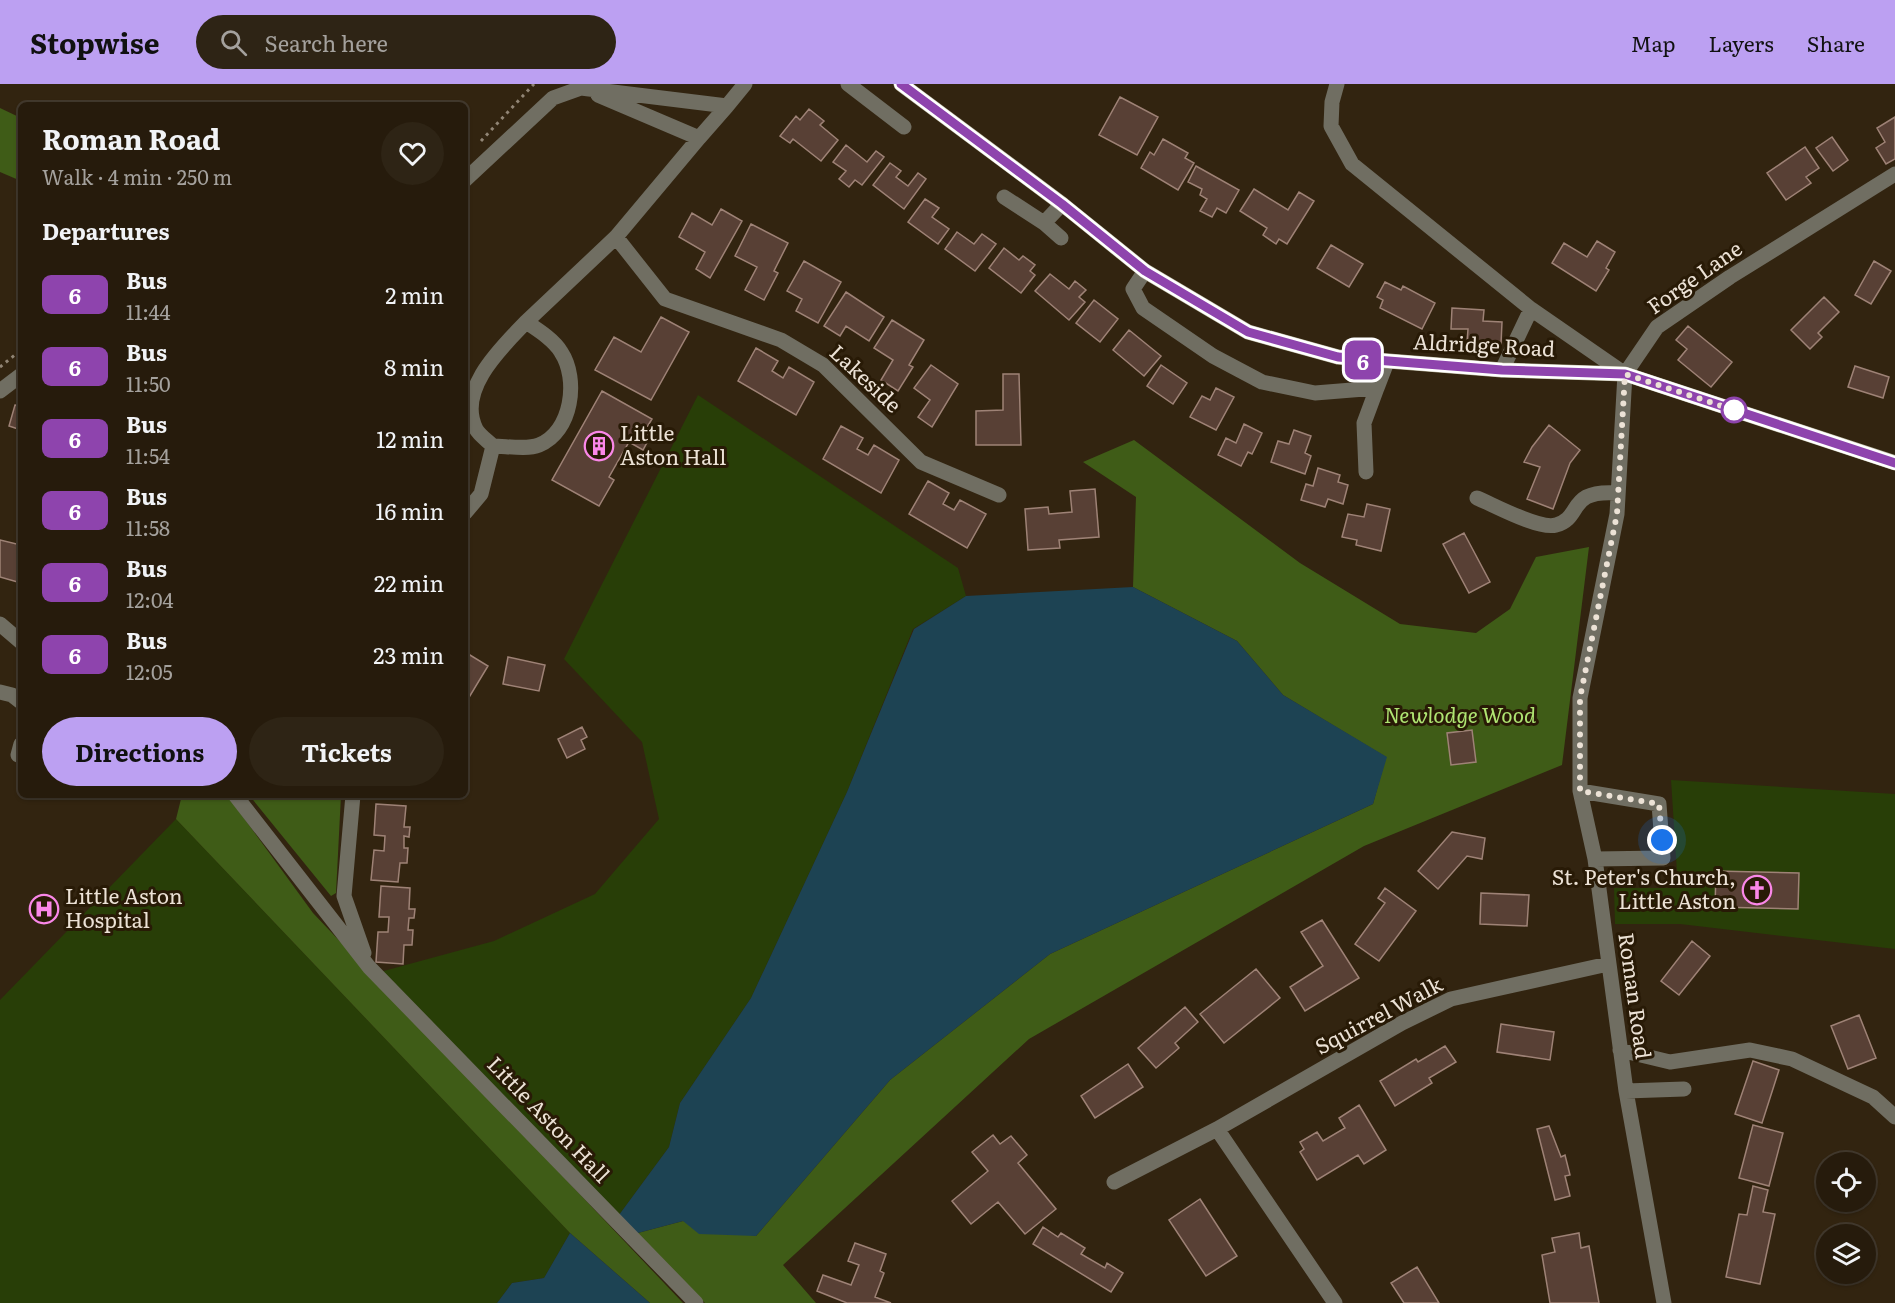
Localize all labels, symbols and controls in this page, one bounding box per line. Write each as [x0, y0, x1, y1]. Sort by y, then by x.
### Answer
search box [196, 15, 616, 69]
text: Stopwise [30, 21, 160, 63]
icon: search [217, 26, 250, 59]
text: Search here [265, 26, 388, 59]
text: Map [1631, 27, 1676, 58]
text: Layers [1709, 27, 1774, 58]
text: Share [1807, 27, 1865, 58]
text: Roman Road [42, 117, 221, 159]
button: heart [381, 122, 444, 185]
text: Walk · 4 min · 250 m [42, 161, 232, 191]
text: Departures [42, 214, 169, 247]
street label: Forge Lane [1640, 232, 1747, 320]
text: Bus [126, 263, 167, 296]
text: 2 min [385, 278, 444, 311]
text: 6 [69, 279, 81, 310]
text: 11:44 [126, 296, 171, 326]
street label: Aldridge Road [1412, 324, 1556, 363]
text: Bus [126, 335, 167, 368]
street label: Lakeside [824, 336, 909, 419]
line badge: 6 [1344, 340, 1382, 380]
text: 6 [1357, 345, 1369, 376]
text: 8 min [384, 350, 444, 383]
text: 6 [69, 351, 81, 382]
text: 11:50 [126, 368, 171, 398]
unlabelled marker [1721, 397, 1747, 423]
text: Bus [126, 407, 167, 440]
place label: Little Aston Hall [620, 416, 726, 471]
text: 12 min [376, 422, 444, 455]
text: 6 [69, 423, 81, 454]
building icon: Little Aston Hall [583, 430, 615, 462]
text: 11:54 [126, 440, 170, 470]
text: Bus [126, 479, 167, 512]
text: 16 min [376, 494, 444, 527]
text: 6 [69, 495, 81, 526]
text: 11:58 [126, 512, 170, 542]
text: Bus [126, 551, 167, 584]
text: 22 min [374, 566, 444, 599]
text: 6 [69, 567, 81, 598]
text: 12:04 [126, 584, 174, 614]
text: Bus [126, 623, 167, 656]
text: 23 min [373, 638, 444, 671]
text: 6 [69, 639, 81, 670]
text: 12:05 [126, 656, 173, 686]
park label: Newlodge Wood [1384, 698, 1536, 729]
button: Directions [42, 717, 237, 786]
button: Tickets [249, 717, 444, 786]
your location [1647, 825, 1677, 855]
place label: St. Peter's Church, Little Aston [1552, 860, 1736, 915]
church icon: St. Peter's Church, Little Aston [1741, 874, 1773, 906]
place label: Little Aston Hospital [65, 879, 183, 934]
hospital icon: Little Aston Hospital [28, 893, 60, 925]
street label: Roman Road [1612, 931, 1661, 1061]
street label: Squirrel Walk [1309, 967, 1447, 1060]
street label: Little Aston Hall [481, 1048, 618, 1188]
map controls [1816, 1152, 1876, 1284]
button: locate [1816, 1152, 1876, 1212]
button: layers [1816, 1224, 1876, 1284]

